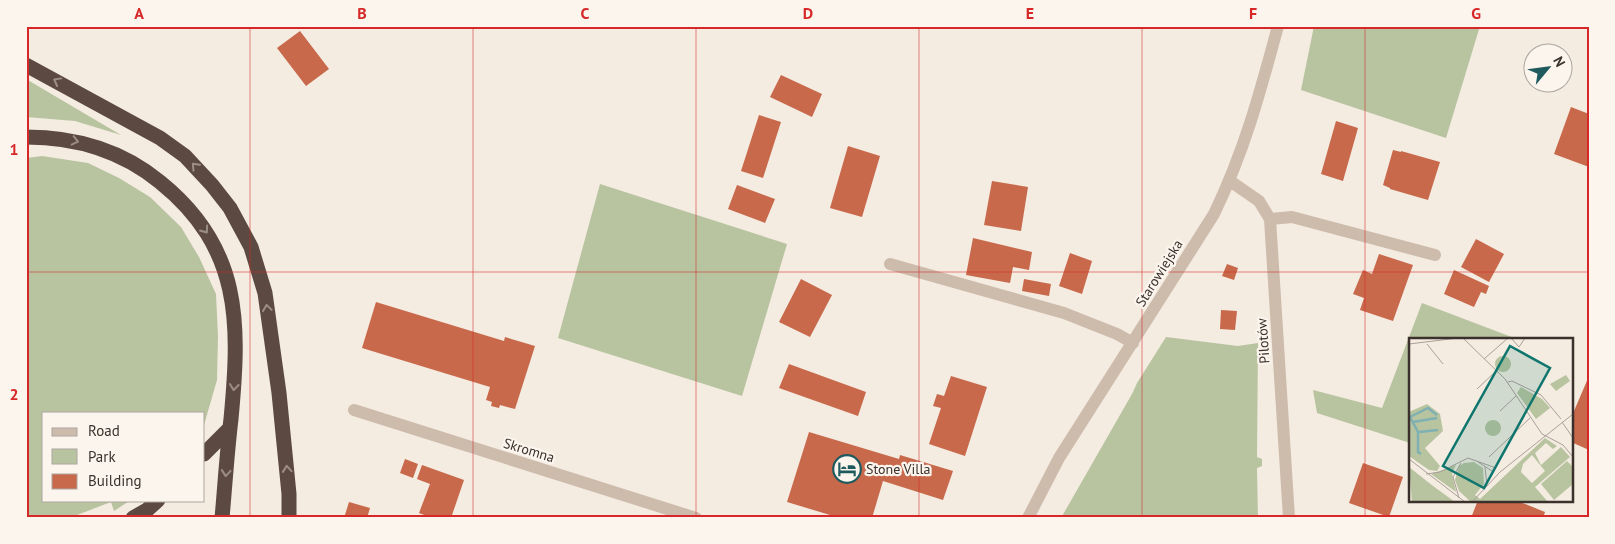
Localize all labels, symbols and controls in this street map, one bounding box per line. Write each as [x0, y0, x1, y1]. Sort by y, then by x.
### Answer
text: A [134, 3, 144, 23]
text: B [357, 3, 367, 23]
text: C [581, 3, 590, 23]
text: D [803, 3, 813, 23]
text: E [1026, 3, 1034, 23]
text: F [1249, 3, 1257, 23]
text: G [1471, 3, 1481, 23]
north arrow [1522, 42, 1572, 92]
text: N [1549, 53, 1569, 70]
one-way arrow [53, 78, 62, 88]
one-way arrow [70, 135, 79, 146]
text: 1 [9, 139, 19, 159]
one-way arrow [191, 163, 200, 172]
one-way arrow [199, 225, 208, 234]
street label: Starowiejska [1131, 236, 1187, 310]
one-way arrow [263, 303, 273, 312]
street label: Pilotów [1252, 317, 1274, 364]
inset map [1409, 338, 1572, 502]
one-way arrow [229, 383, 240, 391]
text: 2 [9, 384, 19, 404]
legend [42, 412, 205, 502]
text: Road [88, 421, 120, 440]
street label: Skromna [501, 434, 557, 466]
text: Park [88, 447, 116, 466]
hotel icon: Stone Villa [832, 454, 862, 484]
place label: Stone Villa [866, 460, 930, 478]
one-way arrow [281, 465, 292, 473]
one-way arrow [221, 469, 232, 477]
text: Building [88, 471, 142, 490]

